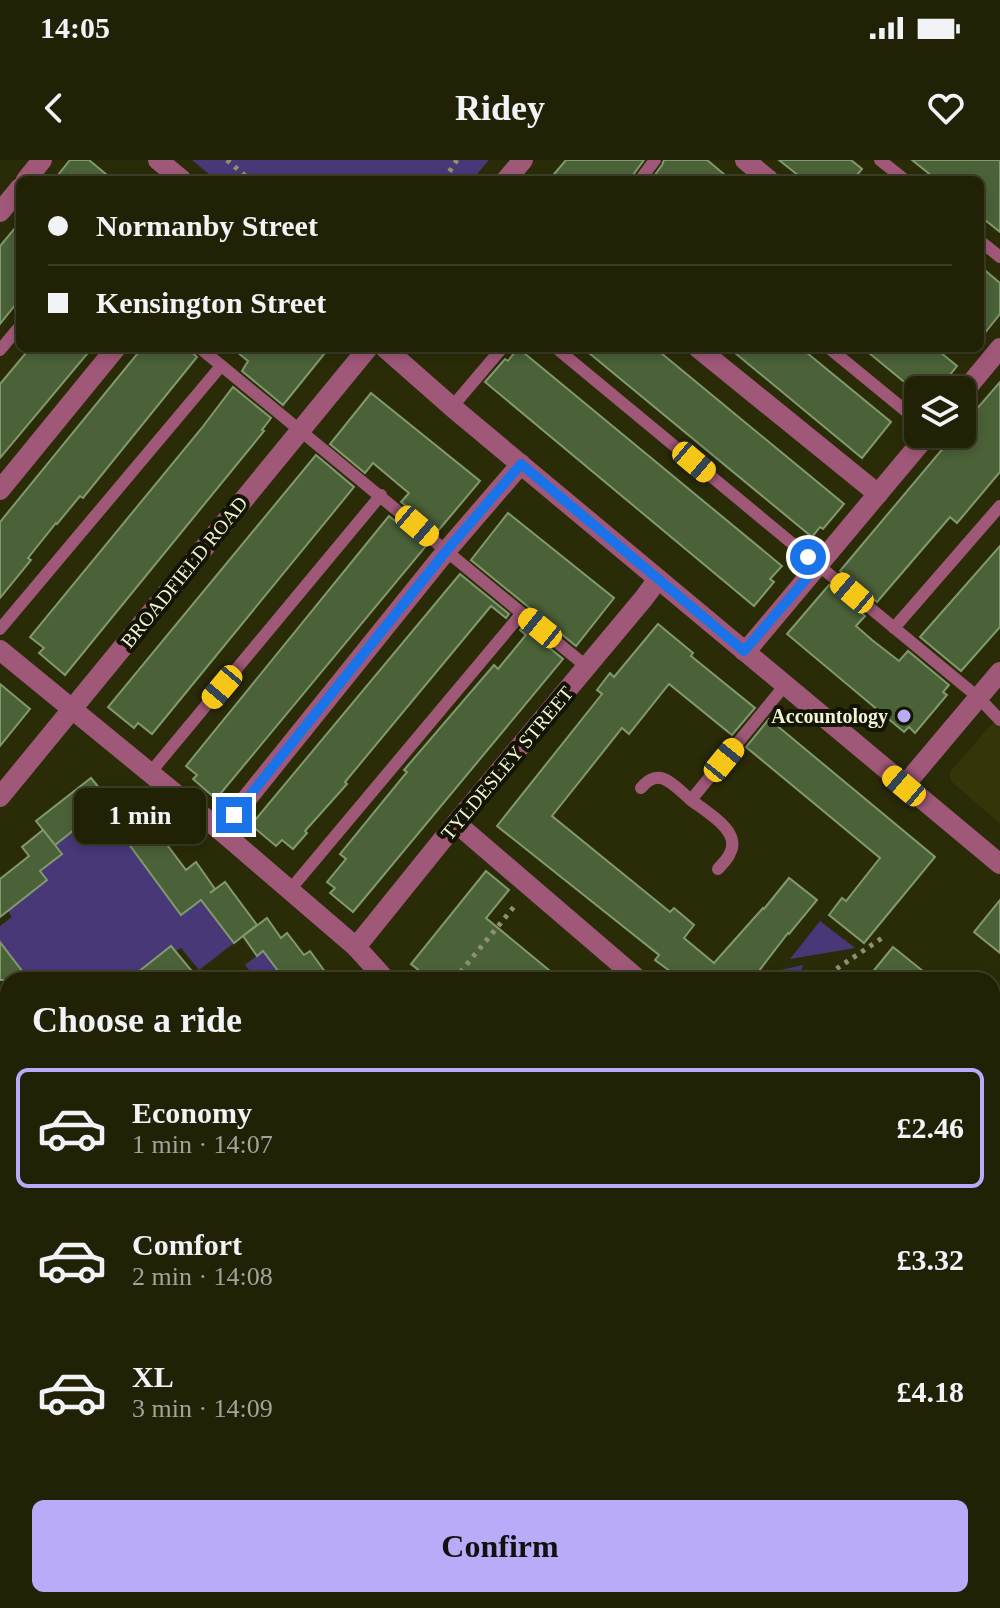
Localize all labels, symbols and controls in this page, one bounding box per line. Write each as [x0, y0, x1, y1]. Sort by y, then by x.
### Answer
text: 14:05 [40, 11, 110, 44]
icon: back [32, 86, 76, 130]
icon: heart [924, 86, 968, 130]
text: Ridey [455, 88, 545, 128]
text: Normanby Street [96, 209, 318, 242]
text: Kensington Street [96, 286, 326, 319]
map controls [904, 376, 976, 448]
button: layers [904, 376, 976, 448]
car [668, 437, 720, 487]
street label: BROADFIELD ROAD [116, 492, 252, 652]
car [391, 501, 443, 551]
route start [790, 539, 826, 575]
car [826, 568, 878, 618]
car [514, 604, 566, 652]
car [197, 661, 247, 713]
street label: TYLDESLEY STREET [437, 682, 577, 844]
place label: Accountology [771, 705, 888, 728]
marker: Accountology [895, 707, 913, 725]
car [700, 734, 748, 786]
car [878, 761, 930, 811]
callout: 1 min [74, 787, 206, 843]
route end [216, 797, 252, 833]
text: 1 min [109, 801, 171, 830]
text: Choose a ride [32, 1000, 242, 1040]
icon: car [36, 1092, 108, 1164]
text: Economy [132, 1096, 252, 1129]
text: £2.46 [897, 1111, 964, 1144]
text: 1 min · 14:07 [132, 1130, 273, 1159]
icon: car [36, 1224, 108, 1296]
text: Comfort [132, 1228, 242, 1261]
text: £3.32 [897, 1243, 964, 1276]
text: 2 min · 14:08 [132, 1262, 273, 1291]
icon: car [36, 1356, 108, 1428]
text: XL [132, 1360, 174, 1393]
text: £4.18 [897, 1375, 964, 1408]
text: 3 min · 14:09 [132, 1394, 273, 1423]
button: Confirm [32, 1500, 968, 1592]

